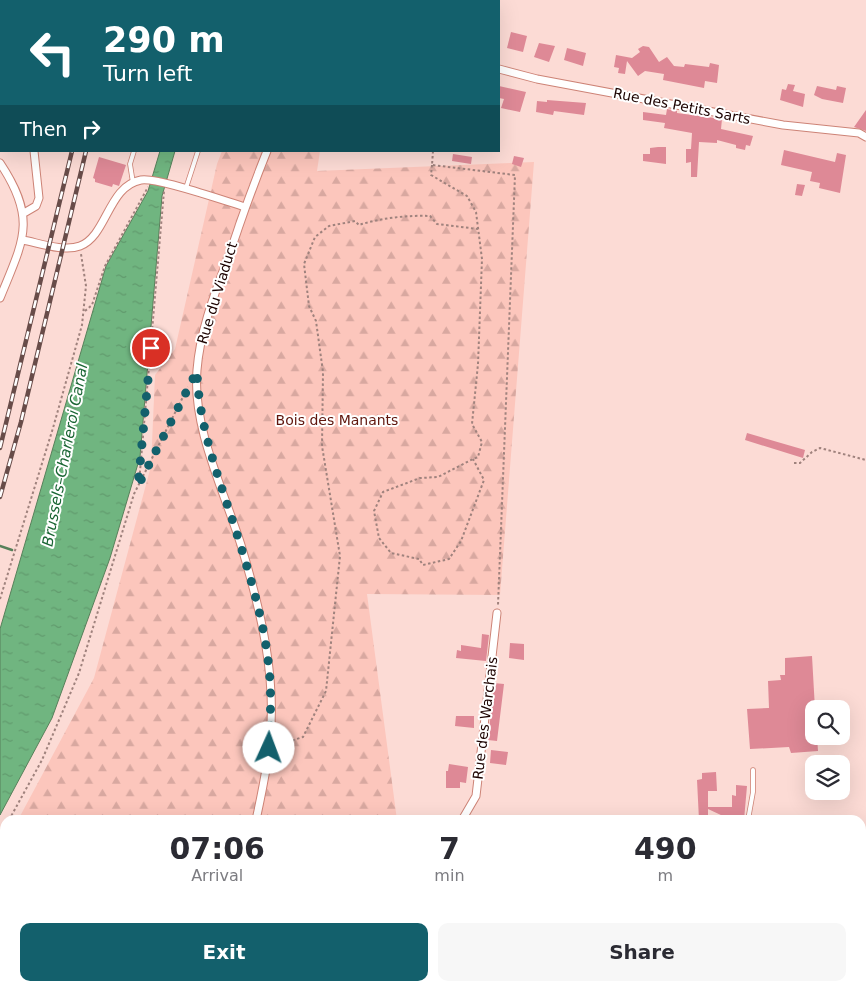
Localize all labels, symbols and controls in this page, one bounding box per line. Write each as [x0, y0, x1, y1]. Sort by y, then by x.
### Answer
icon: left [20, 20, 85, 85]
text: 290 m [103, 20, 225, 60]
text: Turn left [103, 61, 192, 86]
street label: Rue des Petits Sarts [612, 85, 752, 127]
icon: right [77, 115, 105, 143]
text: Then [20, 118, 67, 140]
street label: Rue du Viaduct [194, 240, 240, 346]
pin [130, 327, 172, 369]
icon: arrive [137, 334, 165, 362]
water label: Brussels–Charleroi Canal [38, 361, 92, 548]
park label: Bois des Manants [276, 412, 398, 428]
street label: Rue des Warchais [470, 656, 500, 780]
map controls [805, 700, 850, 800]
button: search [805, 700, 850, 745]
position arrow [242, 721, 294, 773]
button: layers [805, 755, 850, 800]
text: 07:06 [169, 831, 265, 866]
text: 7 [439, 831, 460, 866]
text: 490 [634, 831, 697, 866]
text: Arrival [191, 866, 243, 885]
text: min [434, 866, 465, 885]
text: m [657, 866, 673, 885]
button: Exit [20, 923, 428, 981]
button: Share [438, 923, 846, 981]

